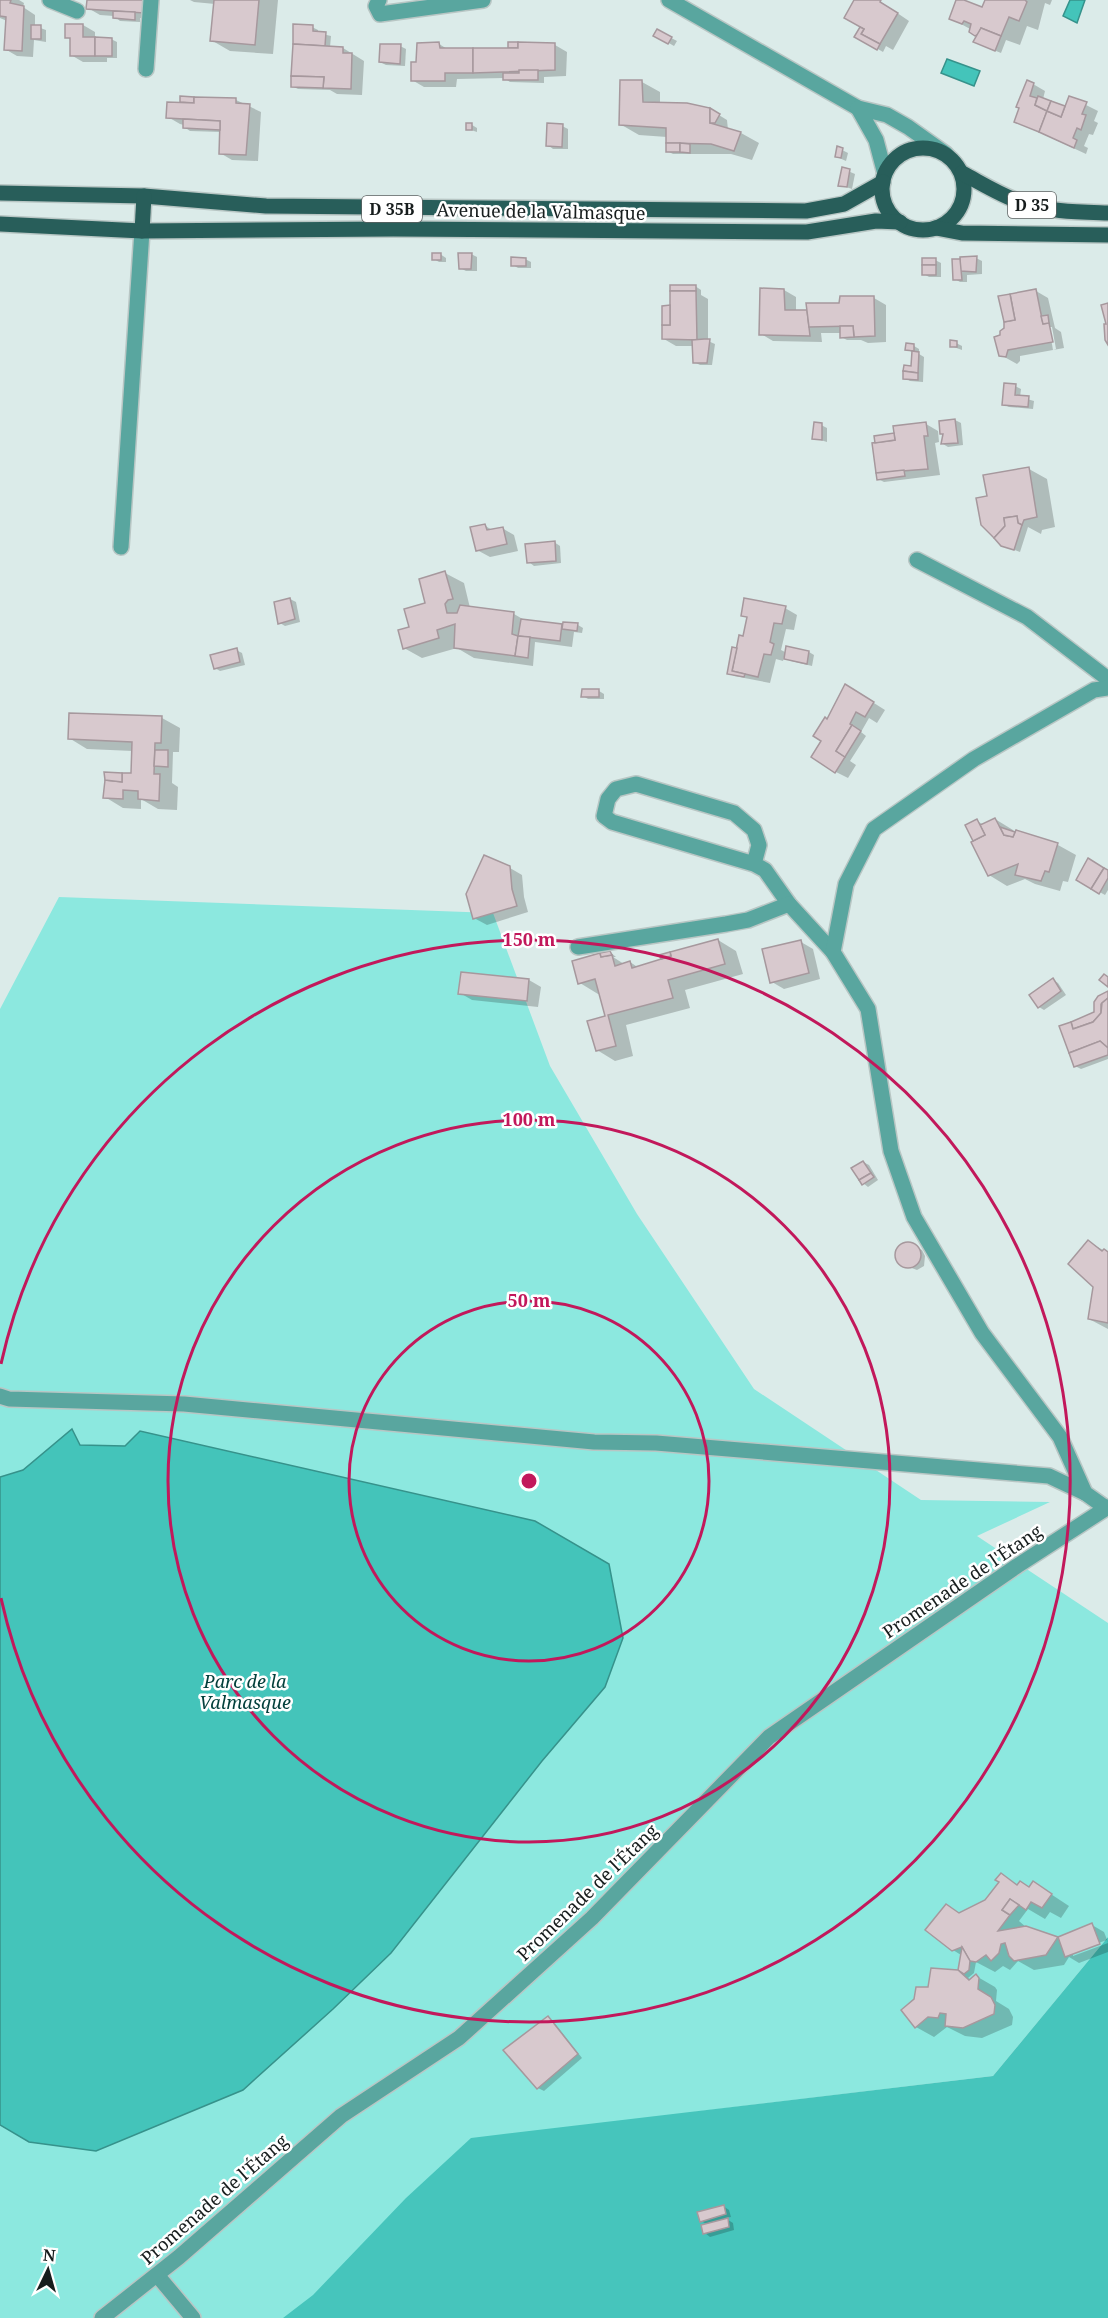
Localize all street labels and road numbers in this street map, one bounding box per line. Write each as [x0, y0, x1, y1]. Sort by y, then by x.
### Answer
road number: D 35 [1008, 192, 1056, 218]
road number: D 35B [362, 196, 422, 222]
street label: Avenue de la Valmasque [436, 197, 646, 225]
street label: Promenade de l'Étang [878, 1518, 1047, 1643]
street label: Promenade de l'Étang [511, 1818, 663, 1966]
street label: Promenade de l'Étang [135, 2128, 293, 2270]

